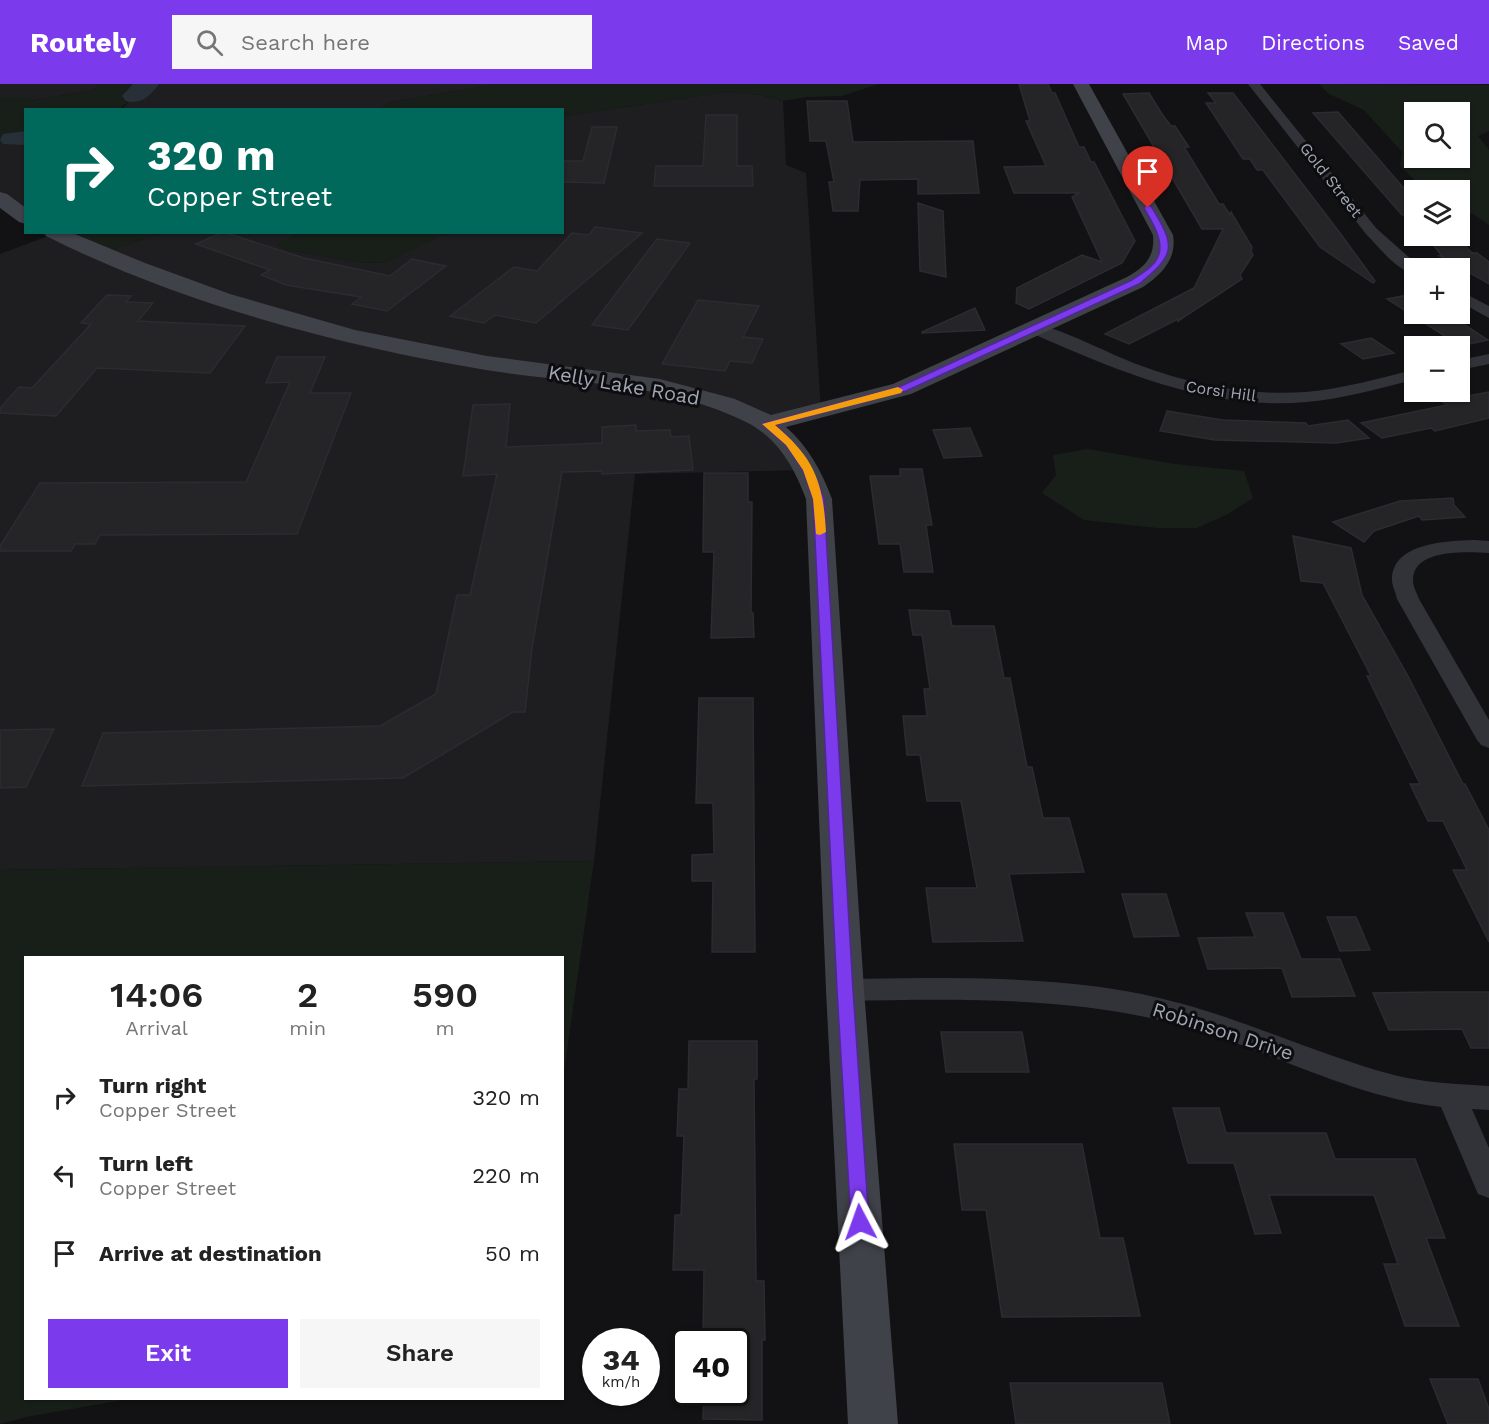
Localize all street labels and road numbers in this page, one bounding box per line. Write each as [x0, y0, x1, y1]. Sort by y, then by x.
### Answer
street label: Gold Street [1296, 139, 1366, 221]
street label: Kelly Lake Road [546, 360, 702, 410]
street label: Corsi Hill [1185, 377, 1257, 405]
street label: Robinson Drive [1150, 997, 1296, 1065]

